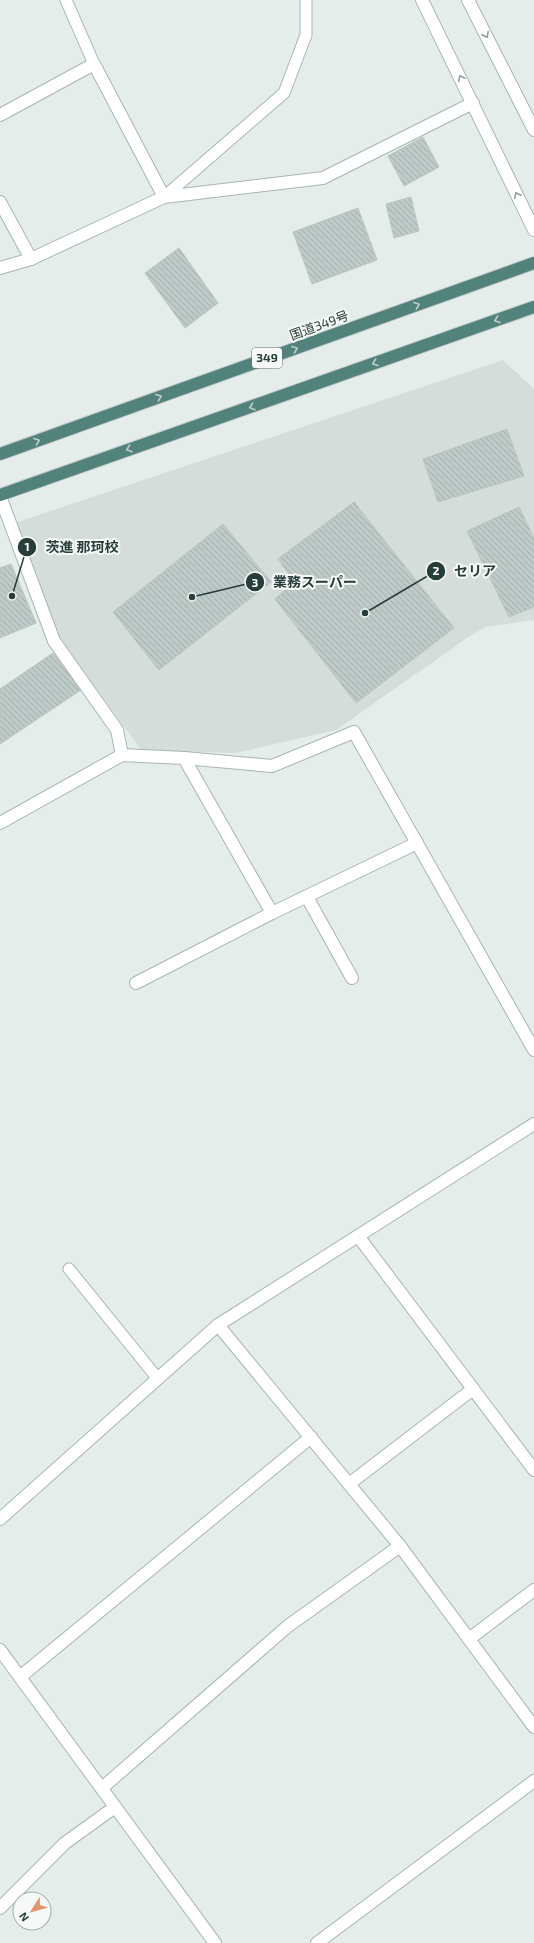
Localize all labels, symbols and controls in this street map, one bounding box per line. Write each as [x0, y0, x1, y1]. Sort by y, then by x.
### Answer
one-way arrow [481, 31, 489, 38]
one-way arrow [458, 75, 465, 82]
one-way arrow [514, 192, 522, 199]
one-way arrow [413, 301, 420, 309]
street label: 国道349号 [287, 307, 351, 343]
one-way arrow [494, 315, 501, 323]
one-way arrow [291, 345, 298, 353]
road number: 349 [252, 348, 282, 368]
one-way arrow [371, 358, 378, 367]
one-way arrow [156, 393, 163, 402]
one-way arrow [249, 402, 256, 410]
one-way arrow [33, 437, 40, 446]
one-way arrow [126, 445, 133, 453]
callout: 茨進 那珂校 [17, 534, 126, 560]
text: 茨進 那珂校 [45, 538, 119, 555]
text: 1 [24, 539, 30, 553]
callout: セリア [426, 558, 504, 584]
text: セリア [454, 562, 496, 579]
text: 2 [433, 563, 440, 577]
callout: 業務スーパー [245, 569, 365, 595]
text: 業務スーパー [273, 573, 357, 590]
text: 3 [252, 575, 259, 589]
north arrow [12, 1891, 52, 1931]
text: N [16, 1910, 31, 1924]

